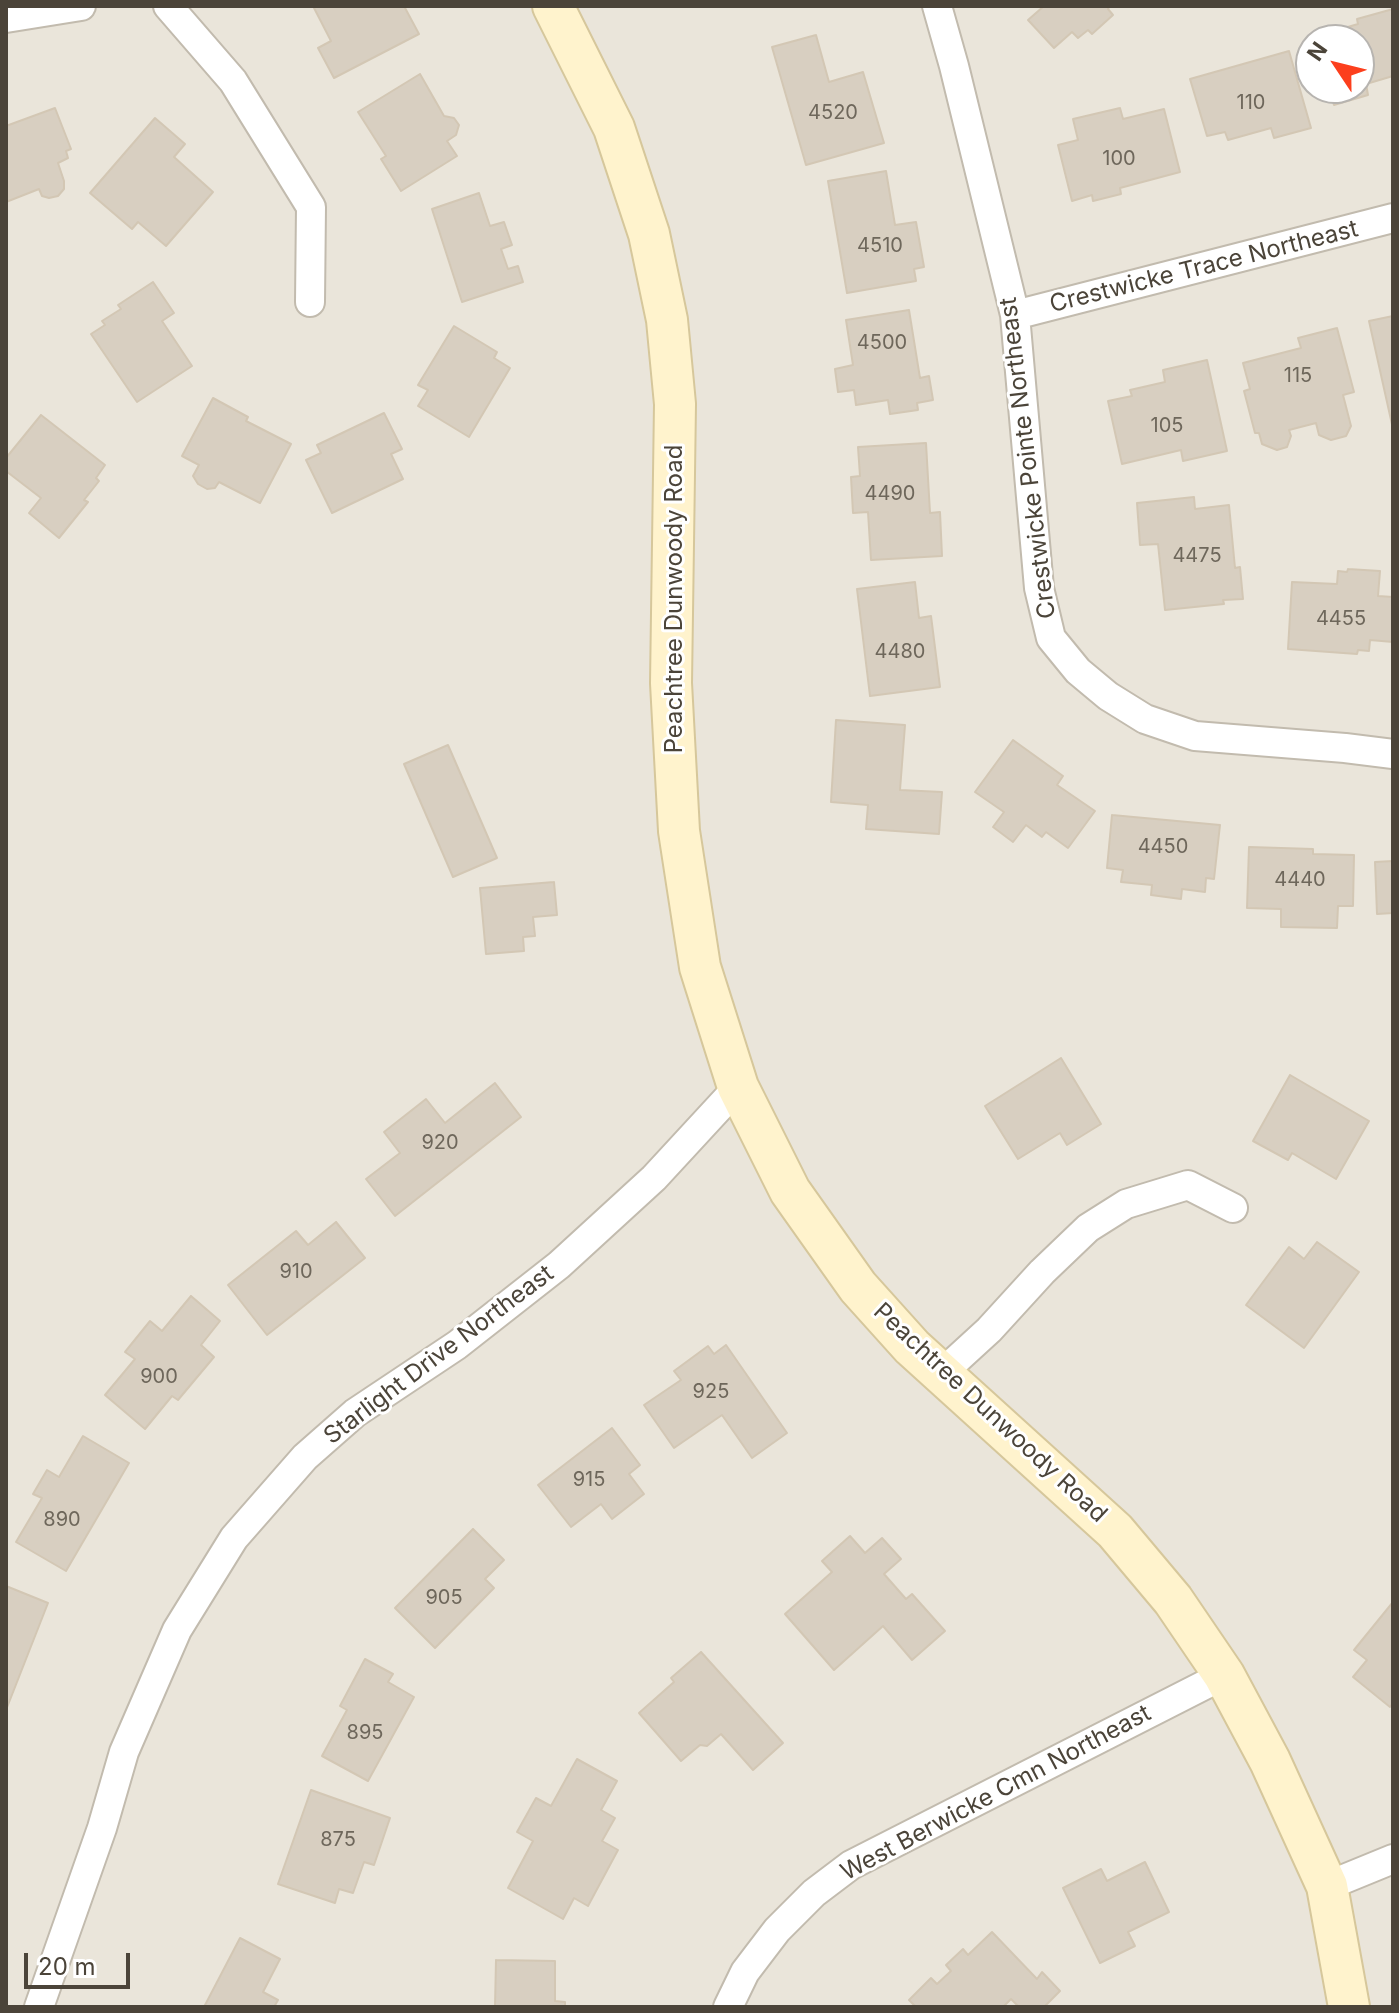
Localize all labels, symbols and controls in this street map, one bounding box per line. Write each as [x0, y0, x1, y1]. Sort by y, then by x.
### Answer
north arrow [1295, 24, 1375, 104]
text: N [1302, 37, 1332, 66]
house number: 110 [1237, 91, 1265, 115]
house number: 4520 [808, 101, 858, 125]
house number: 100 [1102, 147, 1136, 171]
street label: Crestwicke Trace Northeast [1047, 215, 1361, 319]
house number: 4510 [857, 234, 903, 258]
street label: Crestwicke Pointe Northeast [994, 296, 1062, 620]
house number: 4500 [857, 331, 907, 355]
house number: 115 [1284, 364, 1312, 388]
house number: 105 [1151, 414, 1183, 438]
street label: Peachtree Dunwoody Road [661, 445, 689, 753]
house number: 4490 [865, 482, 915, 506]
house number: 4475 [1172, 544, 1222, 568]
house number: 4455 [1316, 607, 1366, 631]
house number: 4480 [875, 640, 925, 664]
house number: 4450 [1138, 835, 1188, 859]
house number: 4440 [1274, 868, 1326, 892]
house number: 920 [421, 1131, 459, 1155]
street label: Starlight Drive Northeast [319, 1259, 559, 1451]
house number: 910 [279, 1260, 313, 1284]
street label: Peachtree Dunwoody Road [867, 1297, 1113, 1529]
house number: 900 [140, 1365, 178, 1389]
house number: 925 [693, 1380, 729, 1404]
house number: 915 [573, 1468, 605, 1492]
house number: 890 [43, 1508, 81, 1532]
house number: 905 [425, 1586, 463, 1610]
street label: West Berwicke Cmn Northeast [836, 1699, 1156, 1887]
house number: 895 [347, 1721, 383, 1745]
house number: 875 [320, 1828, 356, 1852]
scale bar [28, 1937, 134, 1987]
text: 20 m [38, 1952, 96, 1981]

